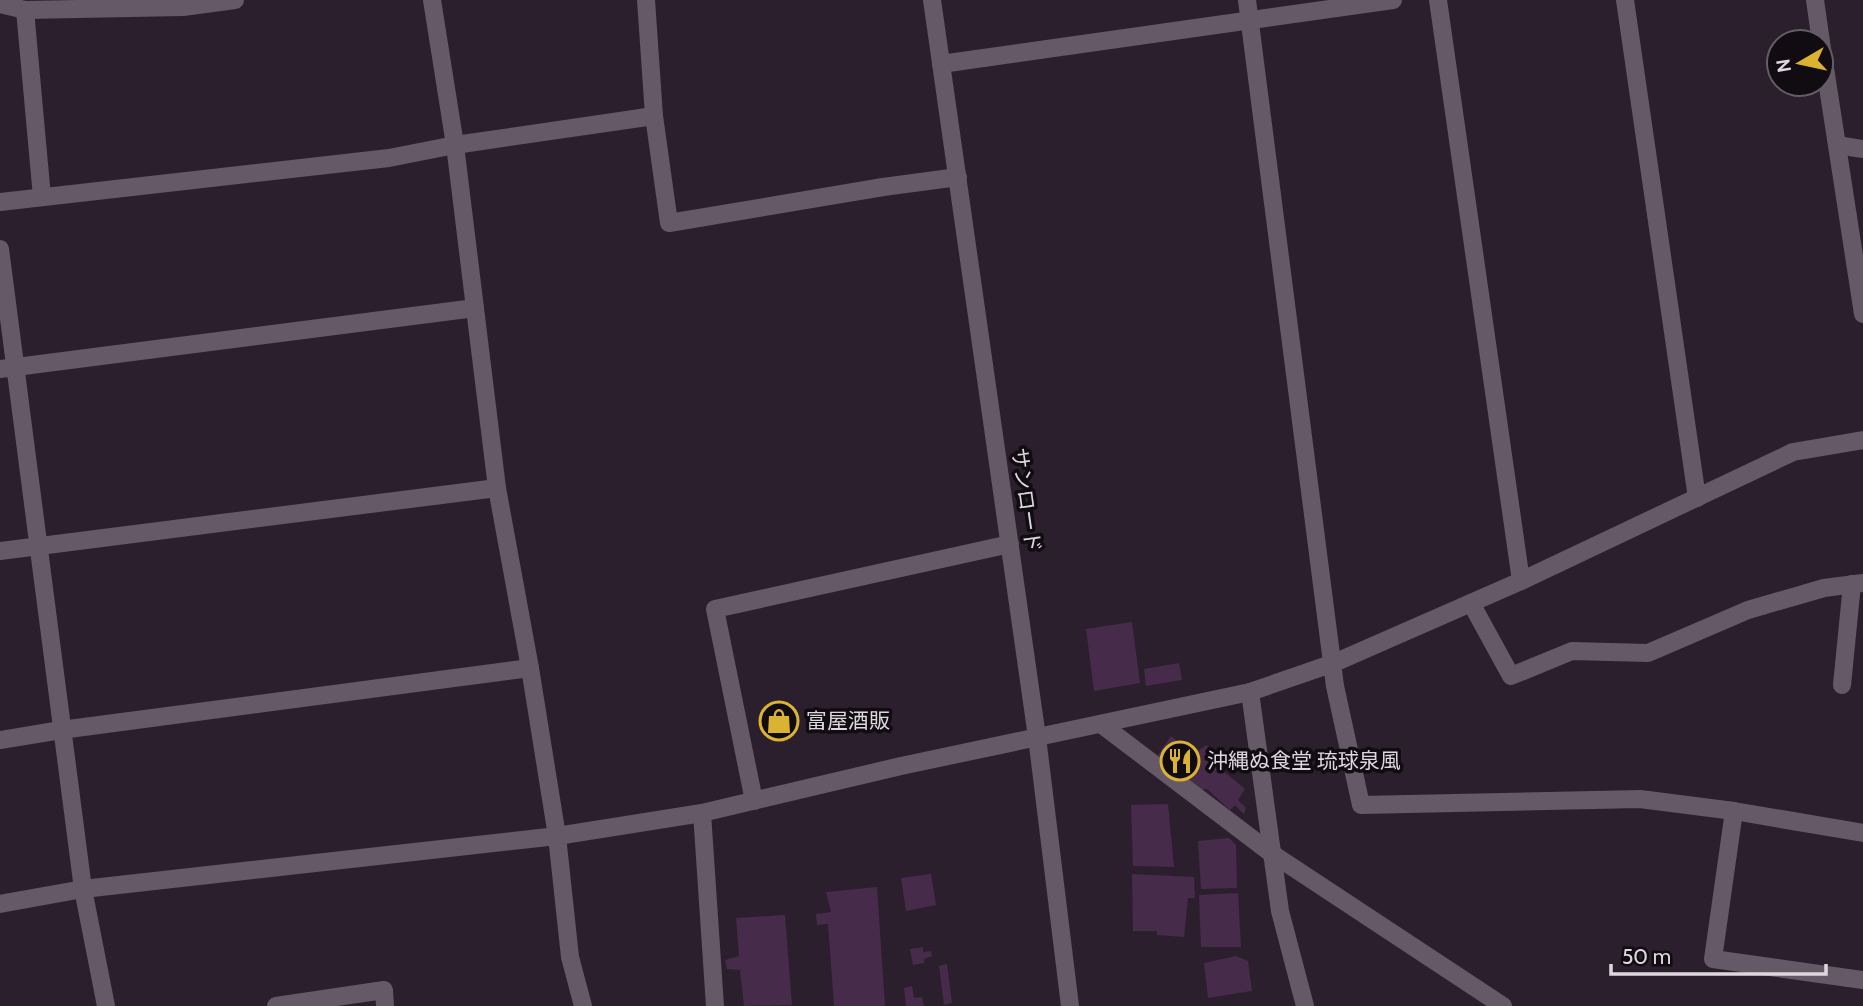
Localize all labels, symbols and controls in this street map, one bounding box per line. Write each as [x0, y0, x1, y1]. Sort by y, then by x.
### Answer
north arrow [1765, 28, 1835, 98]
text: N [1771, 57, 1796, 74]
street label: サンロード [1007, 446, 1046, 554]
shop icon: 富屋酒販 [758, 700, 800, 742]
place label: 富屋酒販 [806, 708, 890, 733]
restaurant icon: 沖縄ぬ食堂 琉球泉風 [1159, 740, 1201, 782]
place label: 沖縄ぬ食堂 琉球泉風 [1207, 748, 1401, 773]
scale bar [1611, 932, 1826, 976]
text: 50 m [1622, 944, 1671, 969]

